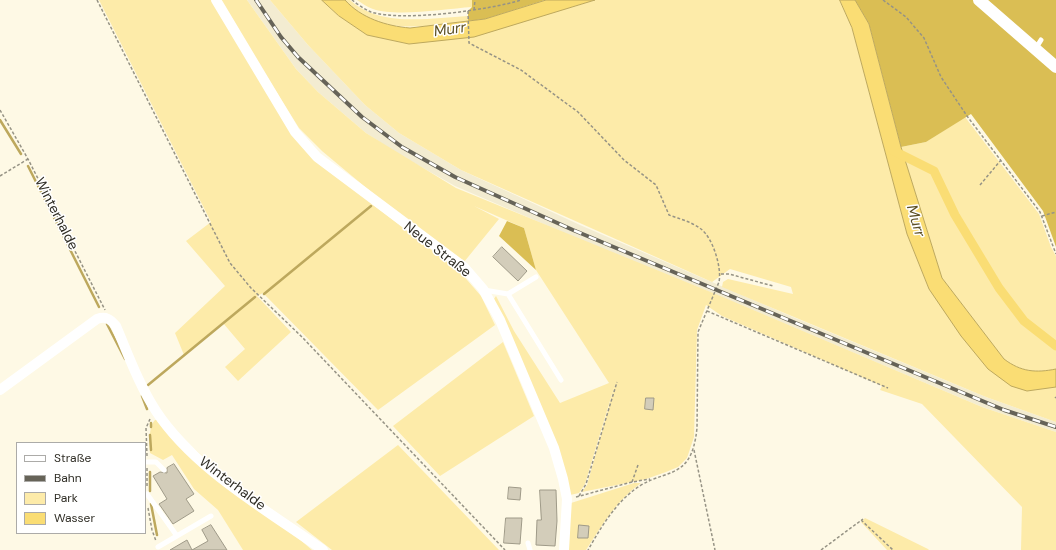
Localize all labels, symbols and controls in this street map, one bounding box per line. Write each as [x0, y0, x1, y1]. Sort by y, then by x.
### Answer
water label: Murr [433, 19, 467, 41]
street label: Winterhalde [31, 175, 81, 253]
water label: Murr [902, 203, 928, 239]
street label: Neue Straße [400, 219, 474, 281]
legend [16, 442, 146, 534]
text: Straße [54, 450, 91, 466]
street label: Winterhalde [195, 454, 269, 514]
text: Bahn [54, 470, 82, 486]
text: Park [54, 490, 78, 506]
text: Wasser [54, 510, 95, 526]

